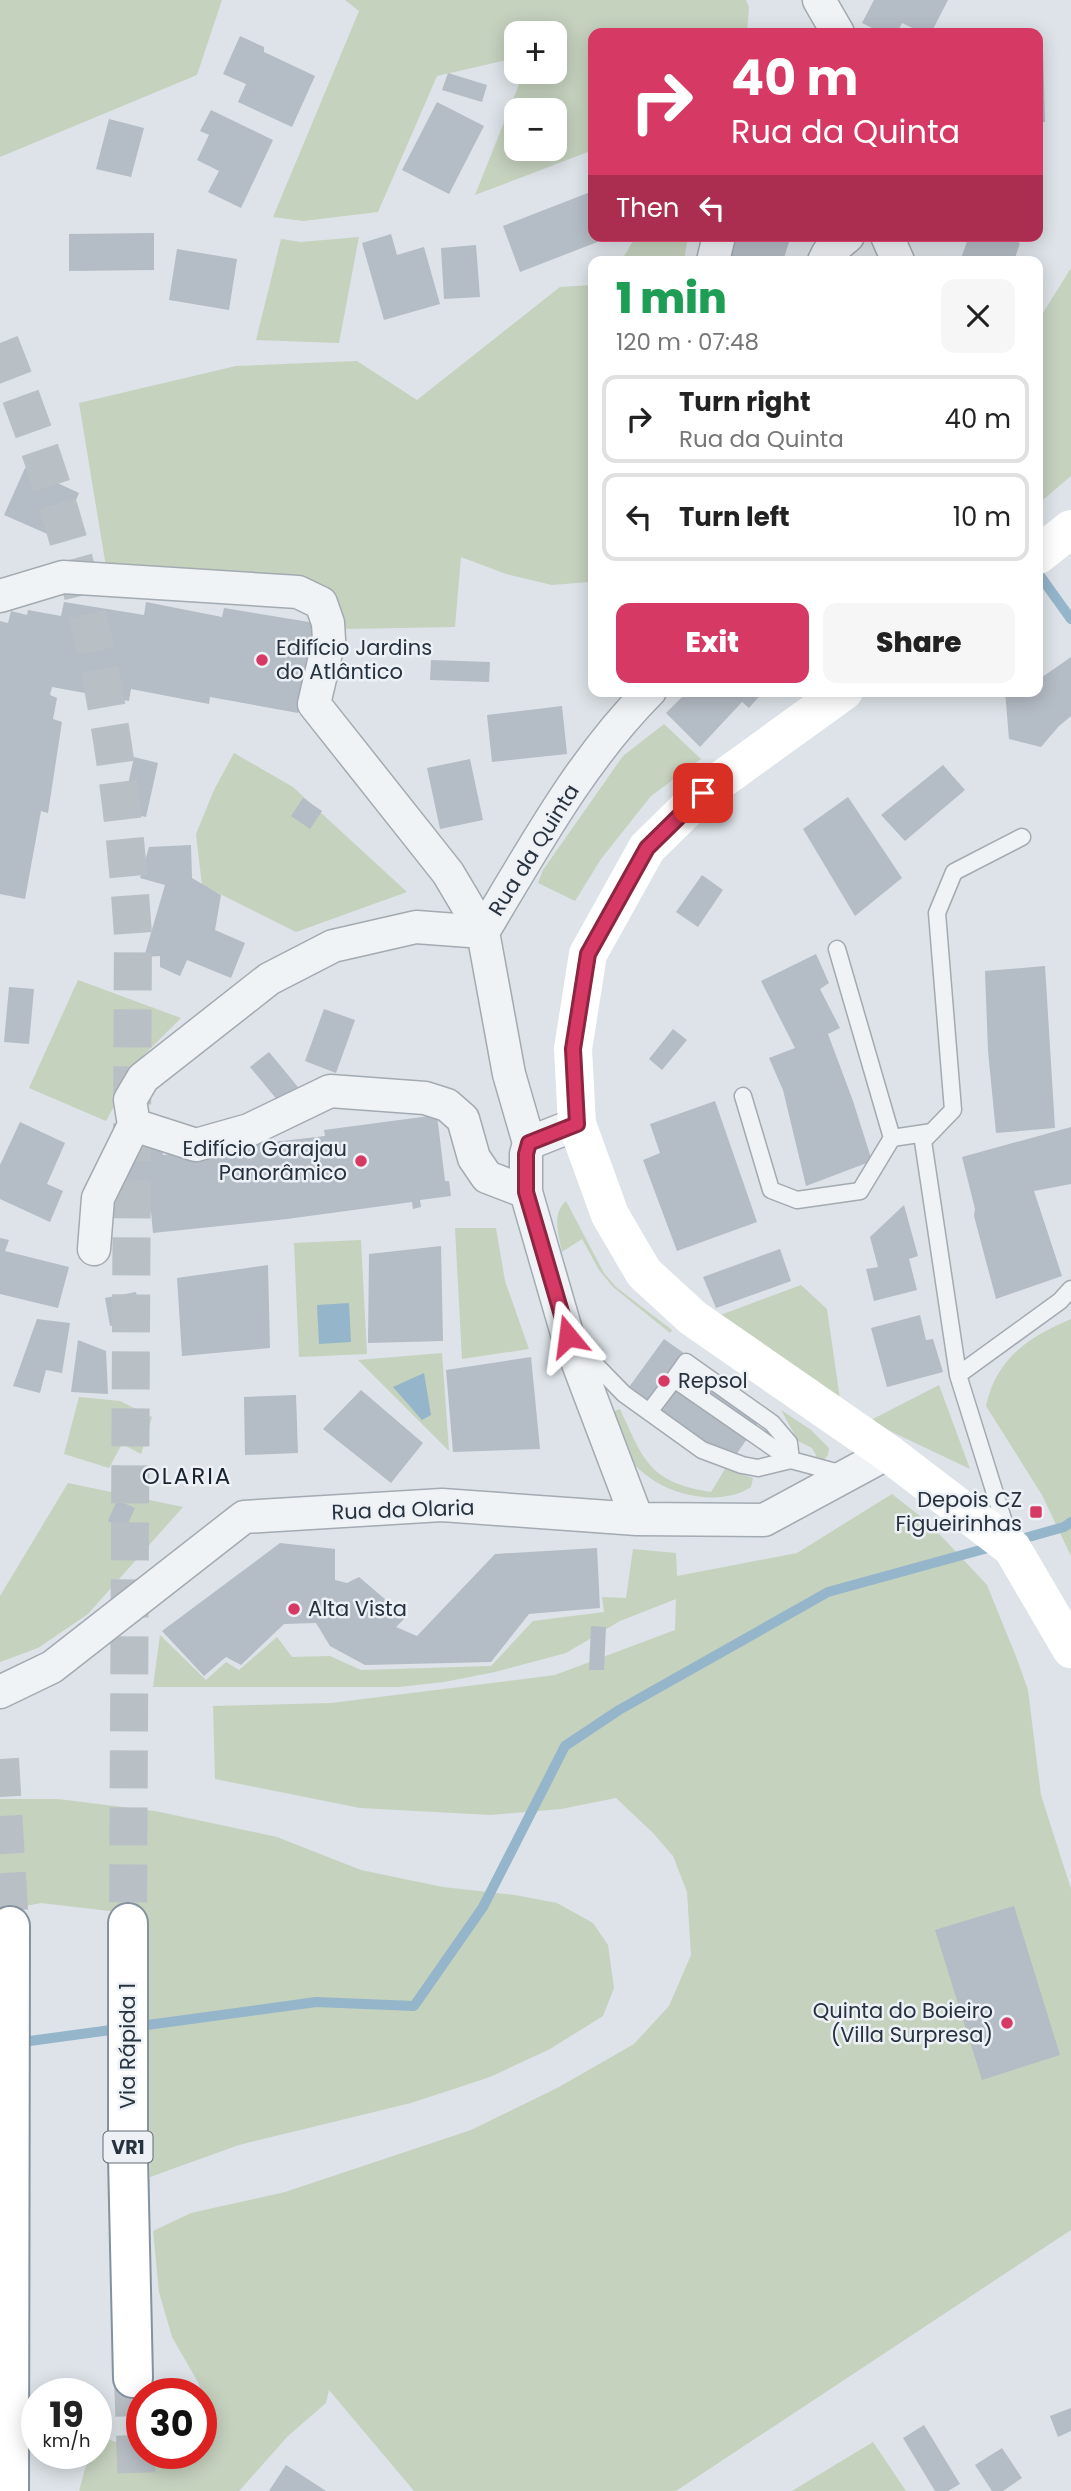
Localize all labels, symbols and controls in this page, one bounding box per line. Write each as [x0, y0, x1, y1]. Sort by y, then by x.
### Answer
map controls [504, 21, 567, 161]
button: + [504, 21, 567, 84]
text: 40 m [731, 44, 858, 112]
icon: right [616, 56, 707, 147]
button: − [504, 98, 567, 161]
text: Rua da Quinta [731, 109, 960, 154]
icon: left [693, 189, 731, 227]
text: Then [616, 190, 679, 226]
text: 1 min [616, 269, 727, 328]
button: close [941, 279, 1015, 353]
text: 120 m · 07:48 [616, 326, 759, 358]
text: Turn right [679, 384, 811, 420]
icon: right [620, 400, 658, 438]
text: 40 m [945, 401, 1011, 437]
text: Rua da Quinta [679, 423, 844, 455]
icon: left [620, 498, 658, 536]
text: Turn left [679, 499, 790, 535]
text: 10 m [953, 499, 1011, 535]
button: Exit [616, 603, 809, 683]
button: Share [823, 603, 1015, 683]
place label: Edifício Jardins do Atlântico [276, 633, 432, 686]
marker: Edifício Jardins do Atlântico [254, 652, 270, 668]
pin [673, 763, 733, 823]
icon: arrive [684, 774, 722, 812]
street label: Rua da Quinta [481, 778, 586, 921]
place label: Edifício Garajau Panorâmico [182, 1134, 347, 1187]
marker: Edifício Garajau Panorâmico [353, 1153, 369, 1169]
position arrow [531, 1299, 605, 1373]
place label: Repsol [678, 1366, 748, 1395]
marker: Repsol [656, 1373, 672, 1389]
district label: OLARIA [142, 1460, 232, 1492]
place label: Depois CZ Figueirinhas [895, 1485, 1022, 1538]
street label: Rua da Olaria [331, 1493, 475, 1526]
marker: Depois CZ Figueirinhas [1028, 1504, 1044, 1520]
place label: Alta Vista [308, 1594, 407, 1623]
marker: Alta Vista [286, 1601, 302, 1617]
street label: Via Rápida 1 [113, 1983, 142, 2109]
place label: Quinta do Boieiro (Villa Surpresa) [813, 1996, 993, 2049]
marker: Quinta do Boieiro (Villa Surpresa) [999, 2015, 1015, 2031]
road number: VR1 [104, 2132, 152, 2162]
speed limit sign: 30 [126, 2378, 217, 2469]
text: 19 [49, 2390, 84, 2439]
text: km/h [43, 2428, 90, 2453]

